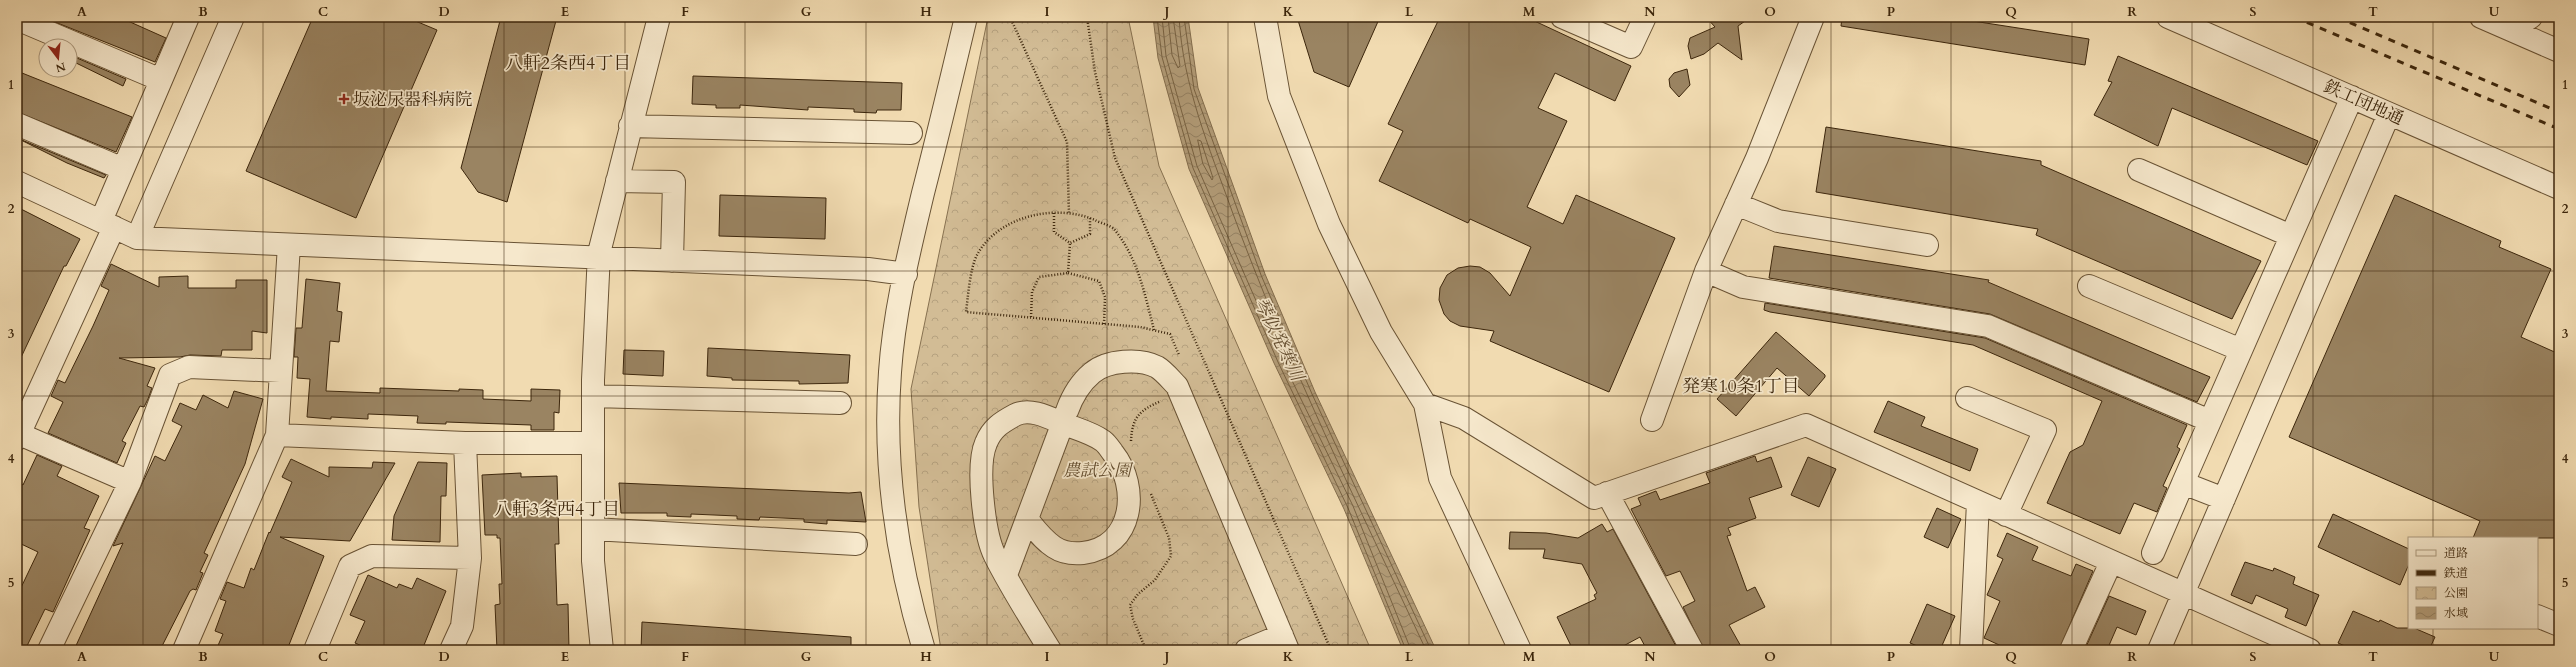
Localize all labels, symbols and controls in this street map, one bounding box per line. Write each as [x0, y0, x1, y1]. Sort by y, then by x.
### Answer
text: A [77, 3, 87, 21]
text: B [198, 3, 208, 21]
text: C [318, 3, 328, 21]
text: D [438, 3, 450, 21]
text: E [561, 3, 569, 21]
text: F [681, 3, 689, 21]
text: G [801, 3, 812, 21]
text: H [920, 3, 932, 21]
text: I [1044, 3, 1050, 21]
text: J [1163, 3, 1170, 21]
text: K [1283, 3, 1294, 21]
text: L [1405, 3, 1414, 21]
text: M [1523, 3, 1536, 21]
text: N [1644, 3, 1656, 21]
text: O [1764, 3, 1776, 21]
text: P [1887, 3, 1895, 21]
text: Q [2005, 3, 2017, 21]
text: R [2127, 3, 2137, 21]
text: S [2250, 3, 2257, 21]
text: T [2368, 3, 2378, 21]
text: U [2489, 3, 2500, 21]
north arrow [38, 38, 78, 78]
district label: 八軒2条西4丁目 [505, 51, 631, 76]
text: N [54, 59, 67, 76]
street label: 鉄工団地通 [2320, 75, 2407, 130]
text: 1 [8, 76, 14, 94]
text: 1 [2562, 76, 2568, 94]
place label: 坂泌尿器科病院 [353, 88, 472, 111]
marker: 坂泌尿器科病院 [338, 93, 350, 105]
text: 2 [8, 200, 15, 218]
text: 2 [2562, 200, 2569, 218]
water label: 琴似発寒川 [1248, 293, 1310, 387]
text: 3 [8, 325, 15, 343]
text: 3 [2562, 325, 2569, 343]
district label: 発寒10条1丁目 [1682, 374, 1800, 399]
text: 4 [8, 450, 15, 468]
text: 4 [2562, 450, 2569, 468]
park label: 農試公園 [1063, 459, 1134, 482]
district label: 八軒3条西4丁目 [494, 497, 620, 522]
legend [2408, 537, 2538, 629]
text: 道路 [2444, 545, 2468, 561]
text: 鉄道 [2443, 565, 2468, 581]
text: 5 [8, 574, 14, 592]
text: 5 [2562, 574, 2568, 592]
text: 公園 [2444, 585, 2468, 601]
text: 水域 [2444, 605, 2468, 621]
text: A [77, 648, 87, 666]
text: B [198, 648, 208, 666]
text: C [318, 648, 328, 666]
text: D [438, 648, 450, 666]
text: E [561, 648, 569, 666]
text: F [681, 648, 689, 666]
text: G [801, 648, 812, 666]
text: H [920, 648, 932, 666]
text: I [1044, 648, 1050, 666]
text: J [1163, 648, 1170, 666]
text: K [1283, 648, 1294, 666]
text: L [1405, 648, 1414, 666]
text: M [1523, 648, 1536, 666]
text: N [1644, 648, 1656, 666]
text: O [1764, 648, 1776, 666]
text: P [1887, 648, 1895, 666]
text: Q [2005, 648, 2017, 666]
text: R [2127, 648, 2137, 666]
text: S [2250, 648, 2257, 666]
text: T [2368, 648, 2378, 666]
text: U [2489, 648, 2500, 666]

